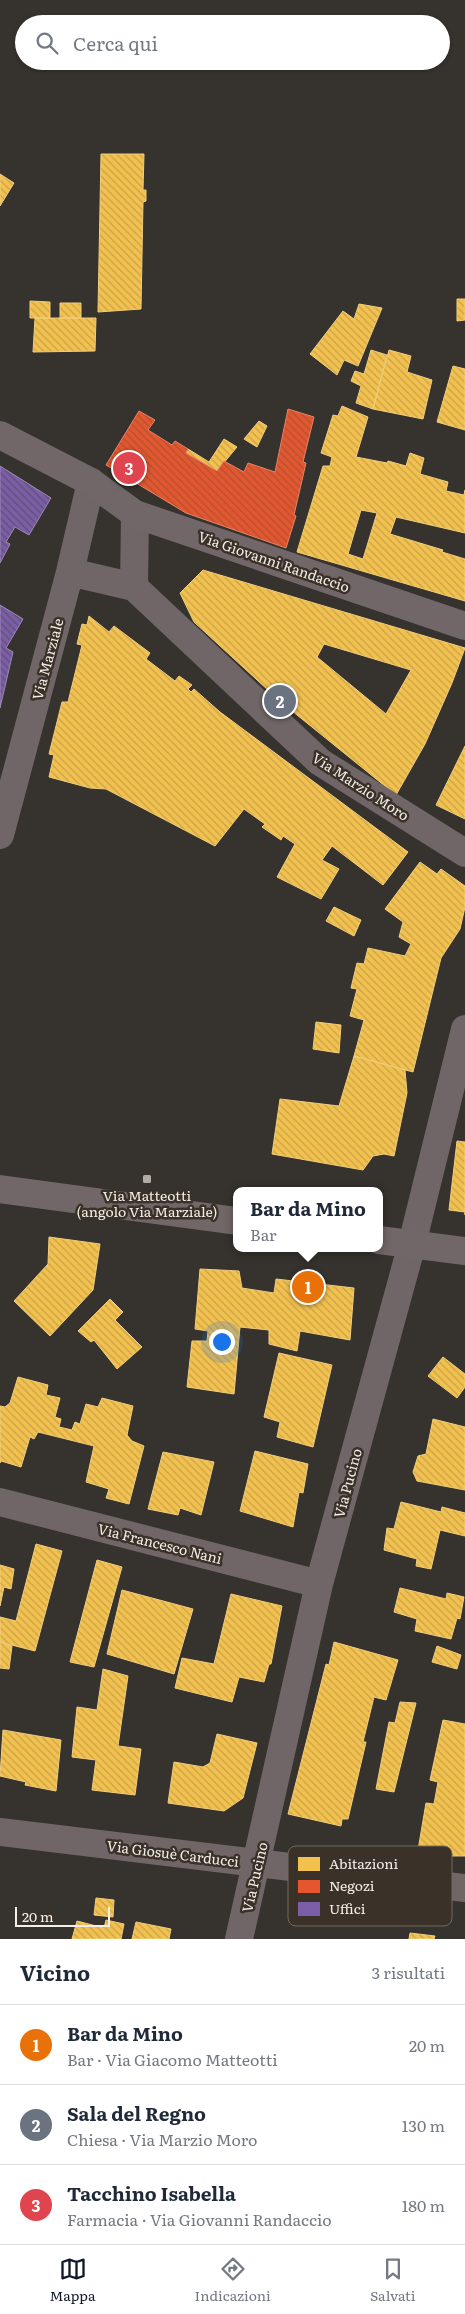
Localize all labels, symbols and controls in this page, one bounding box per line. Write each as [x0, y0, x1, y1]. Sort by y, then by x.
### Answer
search box [15, 15, 450, 70]
icon: search [33, 29, 61, 57]
text: Cerca qui [73, 29, 158, 57]
pin: 3 [113, 449, 145, 487]
street label: Via Giovanni Randaccio [196, 526, 352, 596]
street label: Via Marziale [27, 616, 67, 702]
pin: 2 [264, 682, 296, 720]
street label: Via Marzio Moro [309, 747, 413, 825]
marker: Via Matteotti (angolo Via Marziale) [141, 1173, 153, 1185]
place label: Via Matteotti (angolo Via Marziale) [77, 1185, 217, 1221]
popup [233, 1187, 383, 1252]
text: Bar da Mino [250, 1194, 366, 1222]
text: Bar [250, 1222, 277, 1246]
pin: 1 [292, 1268, 324, 1306]
your location [209, 1329, 235, 1355]
street label: Via Pucino [328, 1446, 366, 1520]
street label: Via Francesco Nani [96, 1518, 224, 1568]
street label: Via Giosuè Carducci [106, 1835, 240, 1871]
street label: Via Pucino [236, 1840, 272, 1914]
legend [288, 1846, 452, 1926]
text: Abitazioni [329, 1853, 399, 1873]
text: Negozi [329, 1875, 375, 1895]
text: Uffici [329, 1898, 366, 1918]
scale bar [15, 1904, 110, 1927]
text: 20 m [22, 1906, 54, 1926]
text: Vicino [20, 1956, 90, 1987]
text: 3 risultati [371, 1960, 445, 1984]
text: Bar da Mino [67, 2019, 183, 2047]
text: 1 [33, 2033, 39, 2057]
text: 20 m [409, 2033, 445, 2057]
text: Bar · Via Giacomo Matteotti [67, 2047, 277, 2071]
text: Sala del Regno [67, 2099, 206, 2127]
text: 2 [32, 2113, 40, 2137]
text: 130 m [402, 2113, 445, 2137]
text: Chiesa · Via Marzio Moro [67, 2127, 258, 2151]
text: Tacchino Isabella [67, 2179, 236, 2207]
text: 3 [32, 2193, 40, 2217]
text: 180 m [402, 2193, 445, 2217]
text: Farmacia · Via Giovanni Randaccio [67, 2207, 332, 2231]
tab: Mappa [50, 2255, 95, 2305]
tab: Indicazioni [195, 2255, 271, 2305]
tab: Salvati [370, 2255, 415, 2305]

